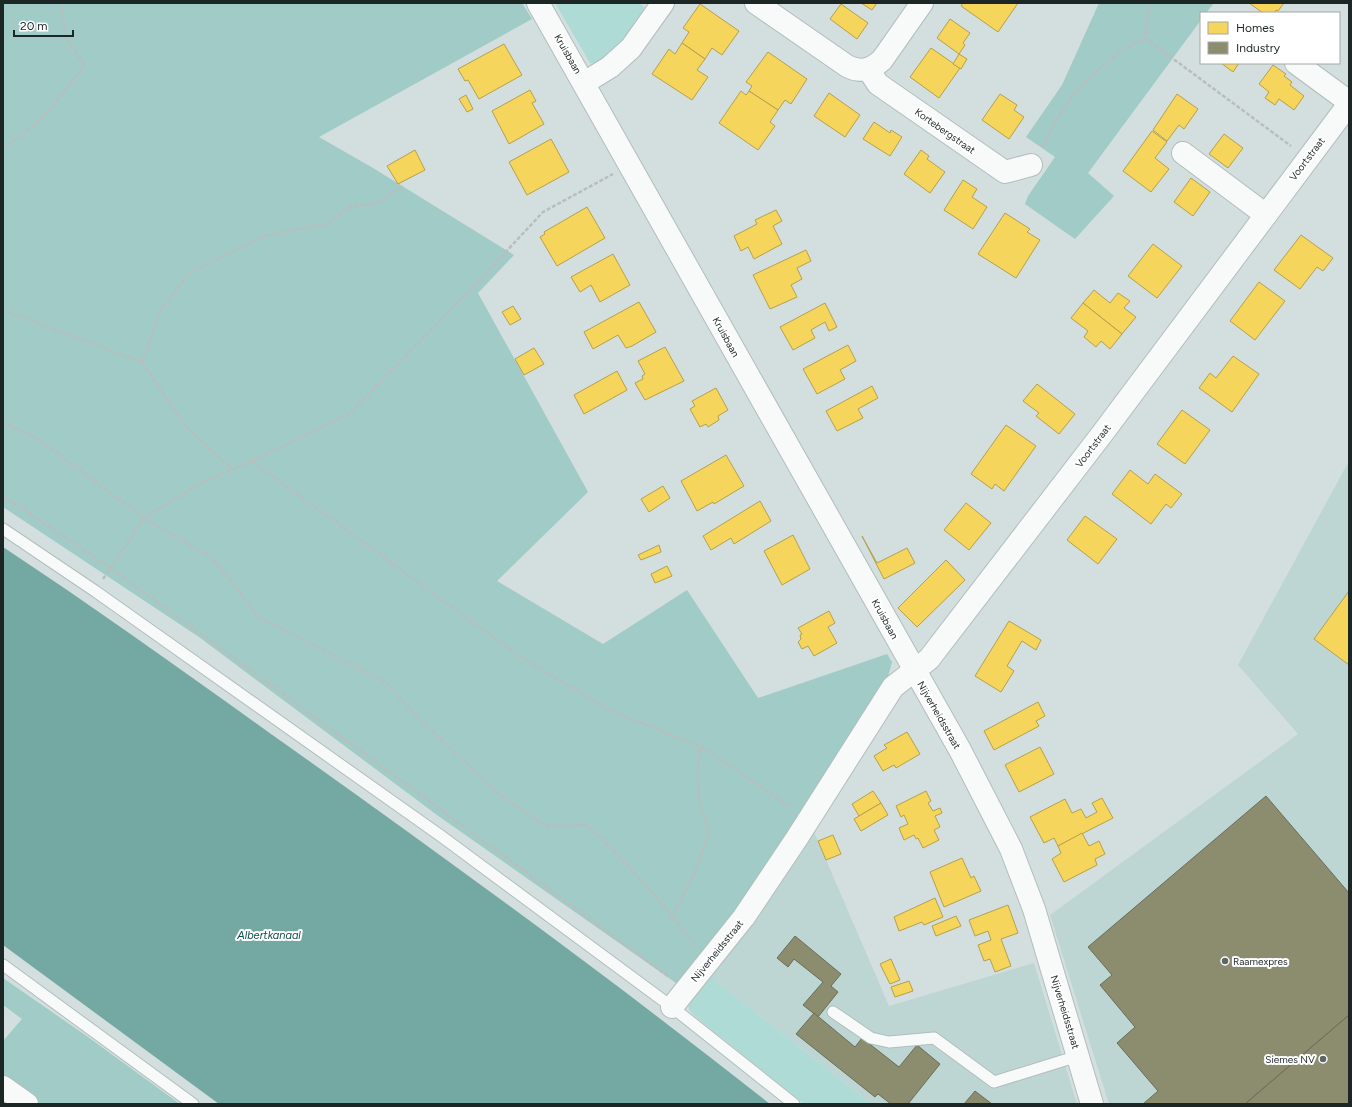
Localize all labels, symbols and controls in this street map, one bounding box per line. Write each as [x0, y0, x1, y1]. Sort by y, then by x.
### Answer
scale bar [14, 12, 73, 38]
legend [1200, 12, 1340, 64]
text: 20 m [20, 19, 48, 33]
text: Homes [1236, 21, 1275, 35]
street label: Kruisbaan [551, 32, 585, 77]
text: Industry [1236, 41, 1281, 55]
street label: Kortebergstraat [912, 105, 978, 157]
street label: Voortstraat [1286, 135, 1328, 183]
street label: Kruisbaan [710, 315, 742, 360]
street label: Voortstraat [1072, 422, 1114, 470]
street label: Kruisbaan [869, 597, 901, 642]
street label: Nijverheidsstraat [914, 679, 964, 751]
street label: Nijverheidsstraat [688, 917, 746, 985]
water label: Albertkanaal [236, 929, 301, 942]
place label: Raamexpres [1233, 955, 1288, 968]
marker: Raamexpres [1220, 956, 1230, 966]
street label: Nijverheidsstraat [1048, 974, 1082, 1051]
place label: Siemes NV [1265, 1053, 1315, 1066]
marker: Siemes NV [1318, 1054, 1328, 1064]

